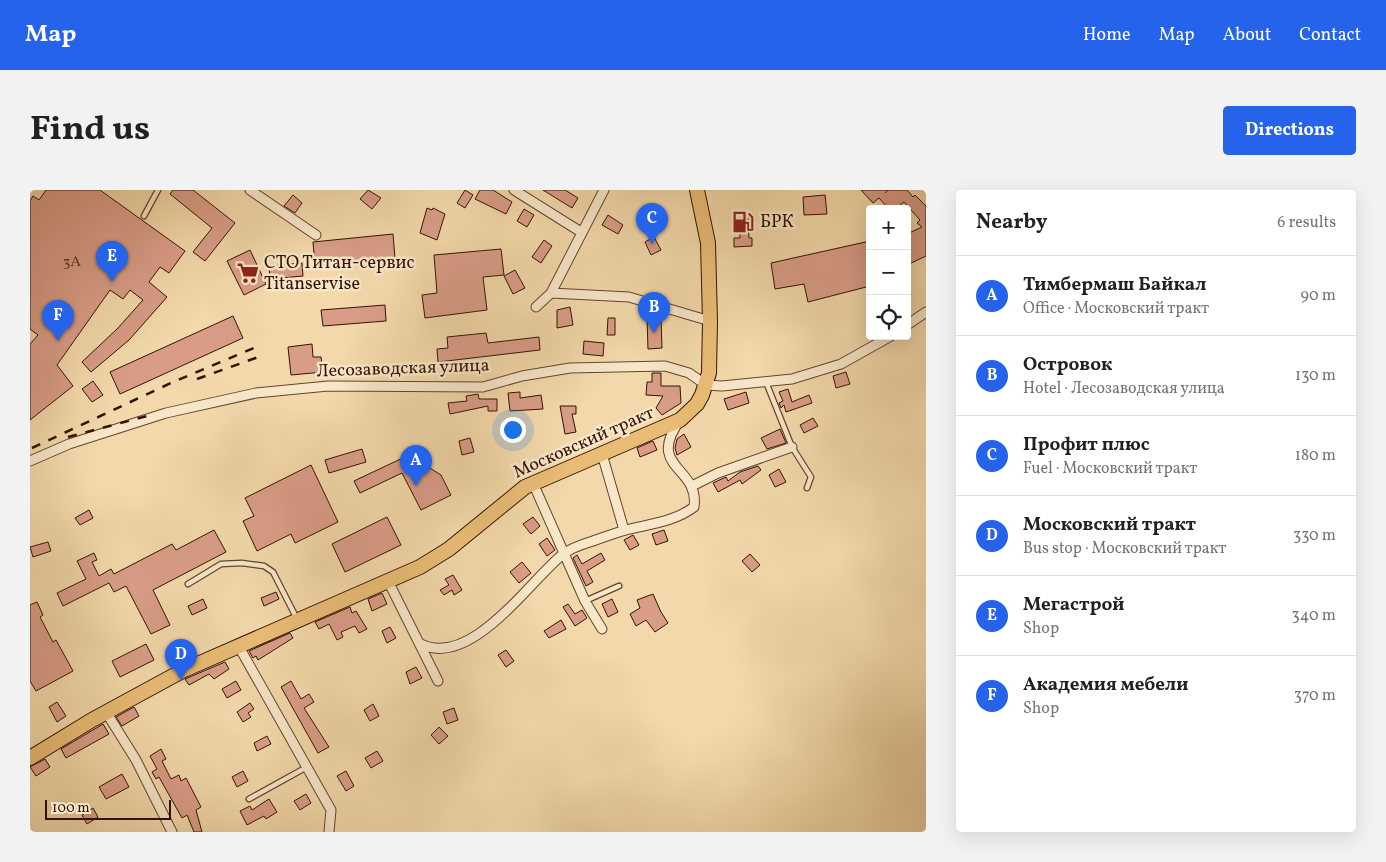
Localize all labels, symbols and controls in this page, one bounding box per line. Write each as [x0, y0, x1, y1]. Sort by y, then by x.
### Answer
text: Map [25, 18, 76, 52]
text: Home [1083, 23, 1131, 48]
text: Map [1159, 23, 1195, 48]
text: About [1223, 23, 1271, 48]
text: Contact [1299, 23, 1361, 48]
text: Find us [30, 106, 150, 154]
button: Directions [1223, 106, 1356, 155]
pin: C [636, 203, 668, 244]
map controls [866, 205, 911, 340]
button: + [866, 205, 911, 250]
text: Nearby [976, 208, 1047, 237]
fuel station icon: БРК [730, 209, 756, 235]
place label: БРК [760, 210, 794, 235]
text: 6 results [1277, 212, 1336, 234]
pin: E [96, 241, 128, 282]
button: − [866, 250, 911, 295]
place label: СТО Титан-сервис Titanservise [264, 251, 415, 297]
house number: 3А [63, 252, 82, 273]
supermarket icon: СТО Титан-сервис Titanservise [235, 260, 261, 286]
text: Тимбермаш Байкал [1023, 272, 1206, 298]
text: A [986, 285, 998, 307]
text: 90 m [1300, 285, 1336, 307]
pin: B [638, 292, 670, 333]
button: locate [866, 295, 911, 340]
text: Office · Московский тракт [1023, 298, 1209, 320]
pin: F [42, 300, 74, 341]
text: Островок [1023, 352, 1112, 378]
street label: Лесозаводская улица [316, 353, 490, 385]
text: B [987, 365, 997, 387]
text: 130 m [1295, 365, 1336, 387]
text: Hotel · Лесозаводская улица [1023, 378, 1225, 400]
street label: Московский тракт [510, 401, 658, 485]
your location [500, 417, 526, 443]
text: Профит плюс [1023, 432, 1150, 458]
pin: A [400, 445, 432, 486]
text: C [987, 445, 997, 467]
text: 180 m [1295, 445, 1336, 467]
text: Fuel · Московский тракт [1023, 458, 1197, 480]
text: Московский тракт [1023, 512, 1196, 538]
text: D [986, 525, 998, 547]
text: 330 m [1293, 525, 1336, 547]
text: Bus stop · Московский тракт [1023, 538, 1226, 560]
text: Мегастрой [1023, 592, 1124, 618]
text: E [987, 605, 997, 627]
text: 340 m [1292, 605, 1336, 627]
text: Shop [1023, 618, 1059, 640]
pin: D [165, 639, 197, 680]
text: Академия мебели [1023, 672, 1188, 698]
text: F [987, 685, 997, 707]
text: 370 m [1294, 685, 1336, 707]
text: Shop [1023, 698, 1059, 720]
scale bar [45, 797, 171, 820]
text: 100 m [52, 799, 90, 818]

